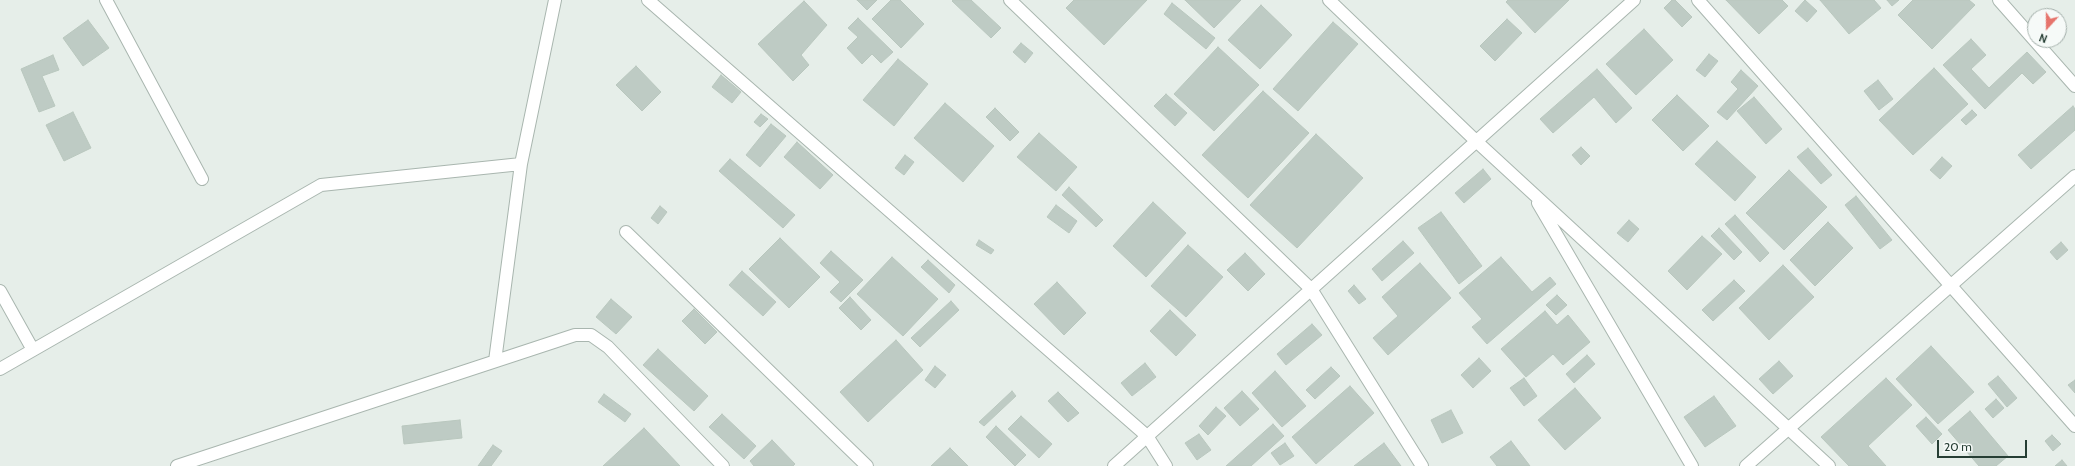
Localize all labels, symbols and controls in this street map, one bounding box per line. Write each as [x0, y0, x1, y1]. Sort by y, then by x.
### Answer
north arrow [2027, 8, 2067, 48]
text: N [2037, 30, 2049, 46]
scale bar [1939, 432, 2029, 458]
text: 20 m [1944, 439, 1972, 454]

